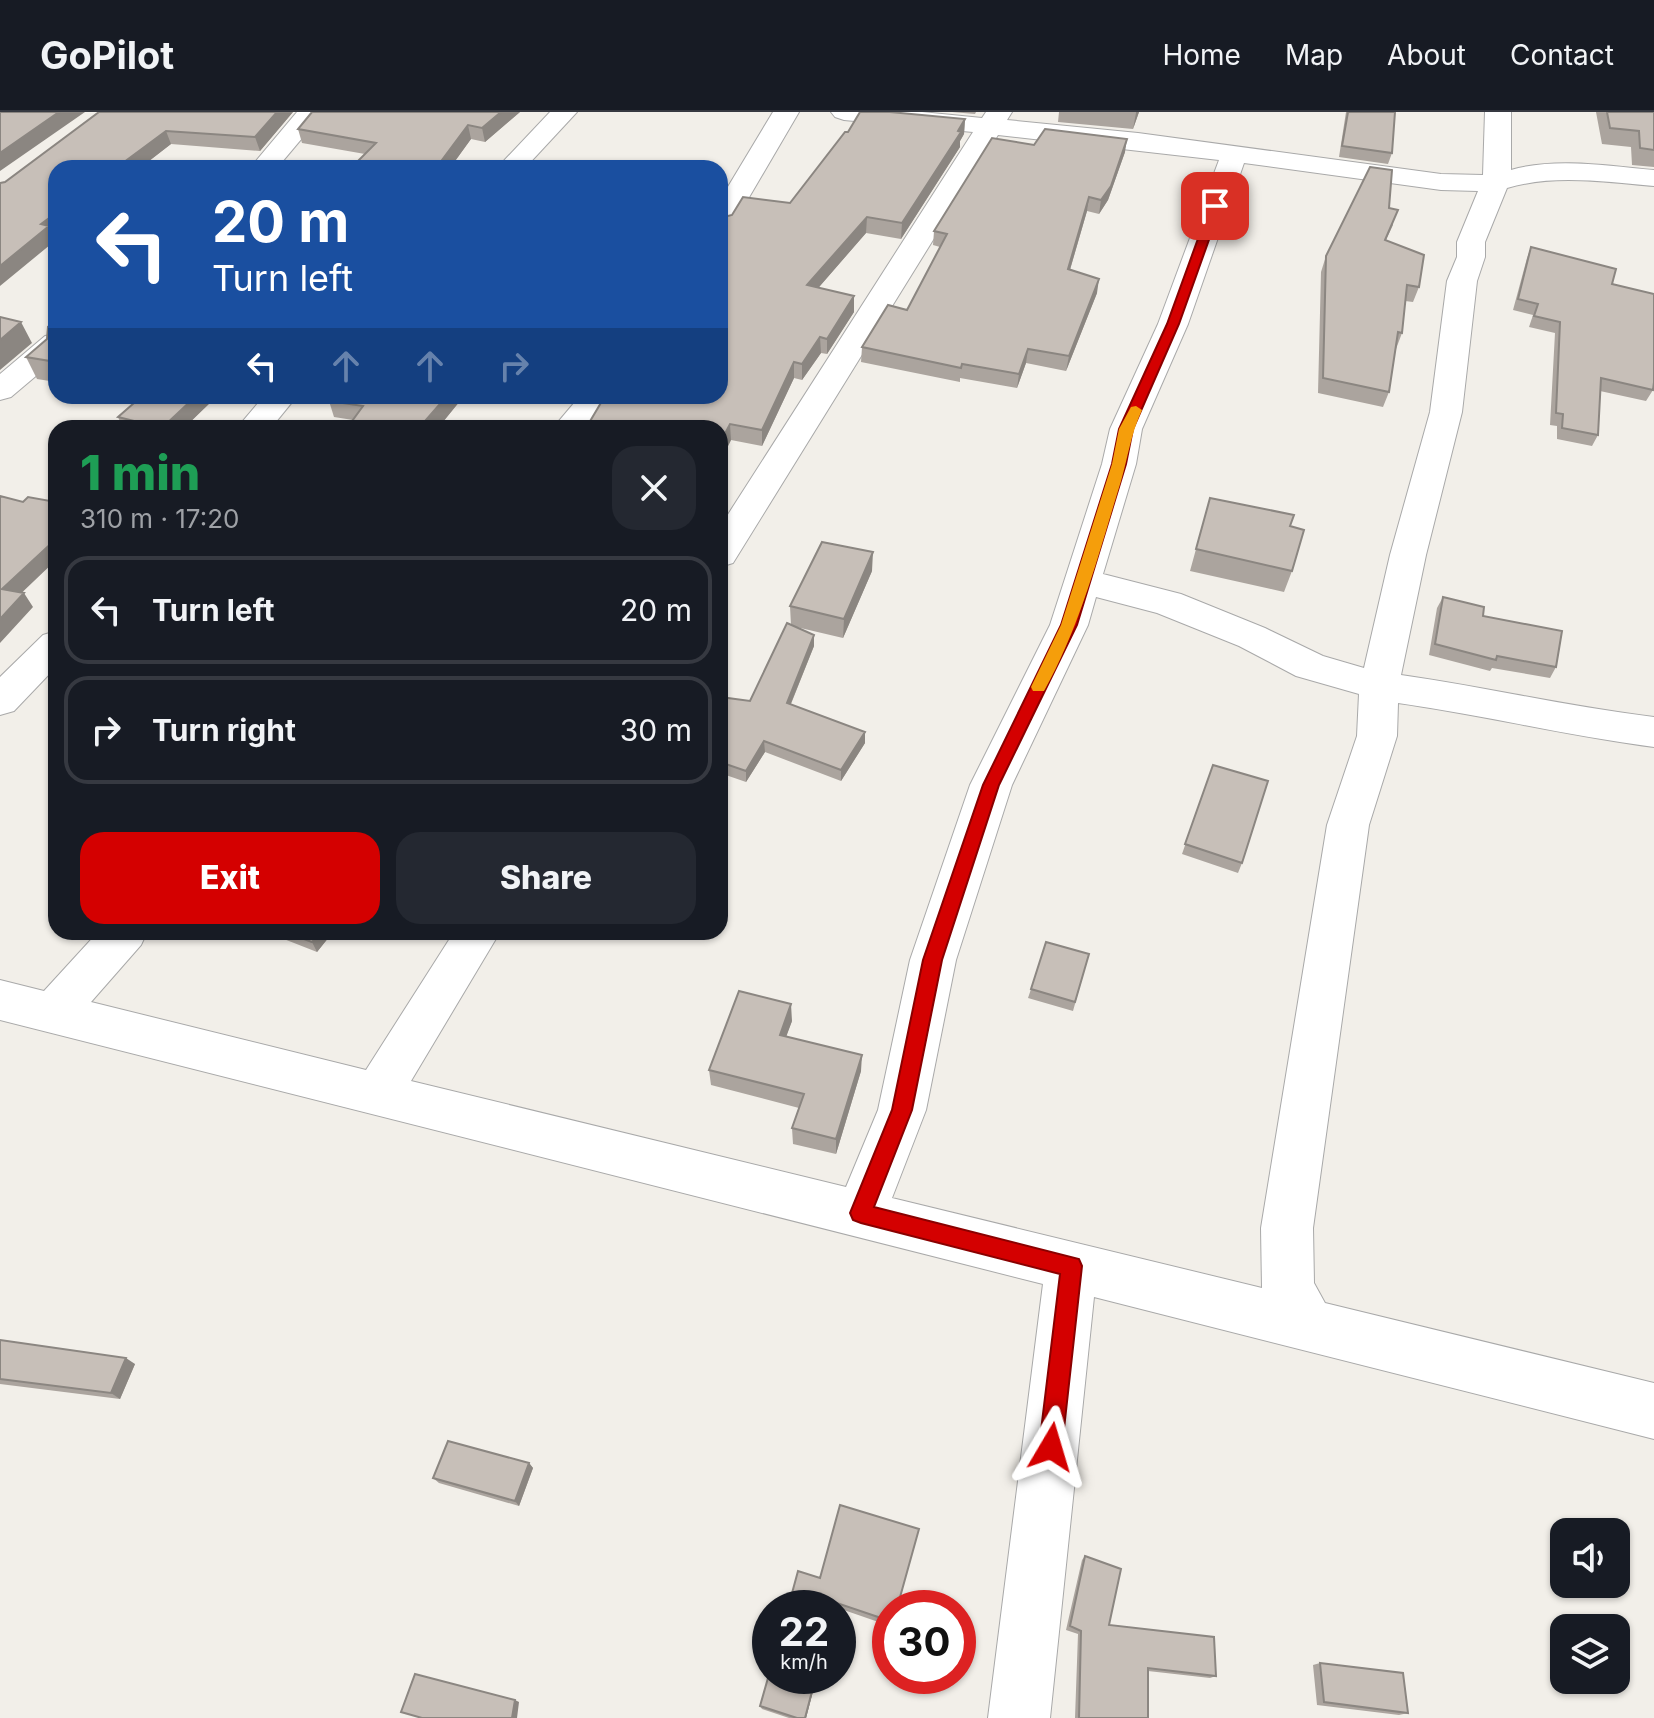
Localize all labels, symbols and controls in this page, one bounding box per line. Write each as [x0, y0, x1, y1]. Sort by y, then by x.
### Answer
text: GoPilot [40, 32, 174, 78]
text: Home [1162, 38, 1241, 72]
text: Map [1285, 38, 1343, 72]
text: About [1387, 38, 1466, 72]
text: Contact [1510, 38, 1614, 72]
pin [1181, 172, 1249, 240]
icon: arrive [1193, 184, 1237, 228]
text: 20 m [212, 188, 349, 256]
icon: left [80, 192, 184, 296]
text: Turn left [212, 256, 353, 300]
icon: left [240, 344, 284, 388]
icon: ahead [324, 344, 368, 388]
icon: ahead [408, 344, 452, 388]
icon: right [492, 344, 536, 388]
text: 1 min [80, 443, 200, 502]
button: close [612, 446, 696, 530]
text: 310 m · 17:20 [80, 503, 239, 534]
icon: left [84, 588, 128, 632]
text: Turn left [152, 592, 274, 628]
text: 20 m [620, 592, 692, 628]
icon: right [84, 708, 128, 752]
text: Turn right [152, 712, 296, 748]
text: 30 m [620, 712, 692, 748]
button: Exit [80, 832, 380, 924]
button: Share [396, 832, 696, 924]
position arrow [1009, 1405, 1093, 1489]
map controls [1550, 1518, 1630, 1694]
button: sound [1550, 1518, 1630, 1598]
speed limit sign: 30 [872, 1590, 976, 1694]
text: 22 [779, 1607, 829, 1656]
button: layers [1550, 1614, 1630, 1694]
text: km/h [780, 1650, 828, 1674]

